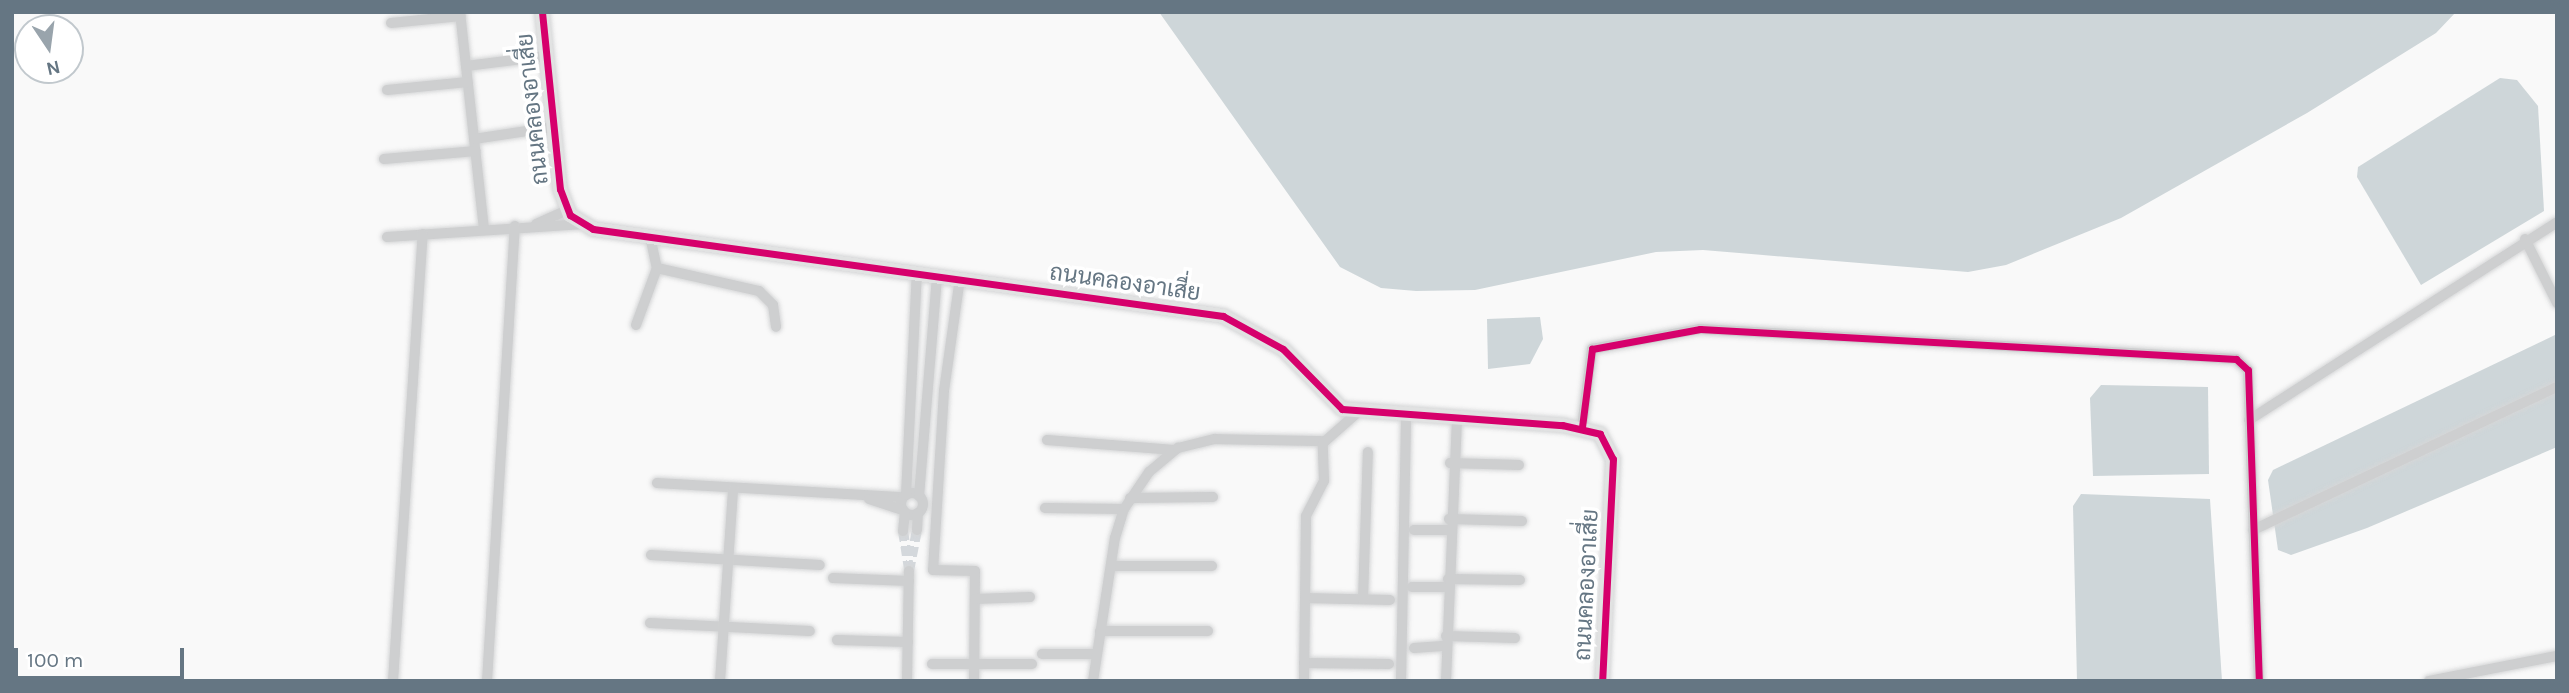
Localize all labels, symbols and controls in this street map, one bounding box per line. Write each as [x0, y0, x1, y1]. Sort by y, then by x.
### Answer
north arrow [14, 14, 84, 84]
street label: ถนนคลองอาเสี่ย [511, 32, 555, 186]
text: N [44, 55, 62, 80]
street label: ถนนคลองอาเสี่ย [1048, 259, 1202, 307]
street label: ถนนคลองอาเสี่ย [1569, 508, 1605, 662]
scale bar [18, 634, 187, 678]
text: 100 m [27, 648, 84, 672]

